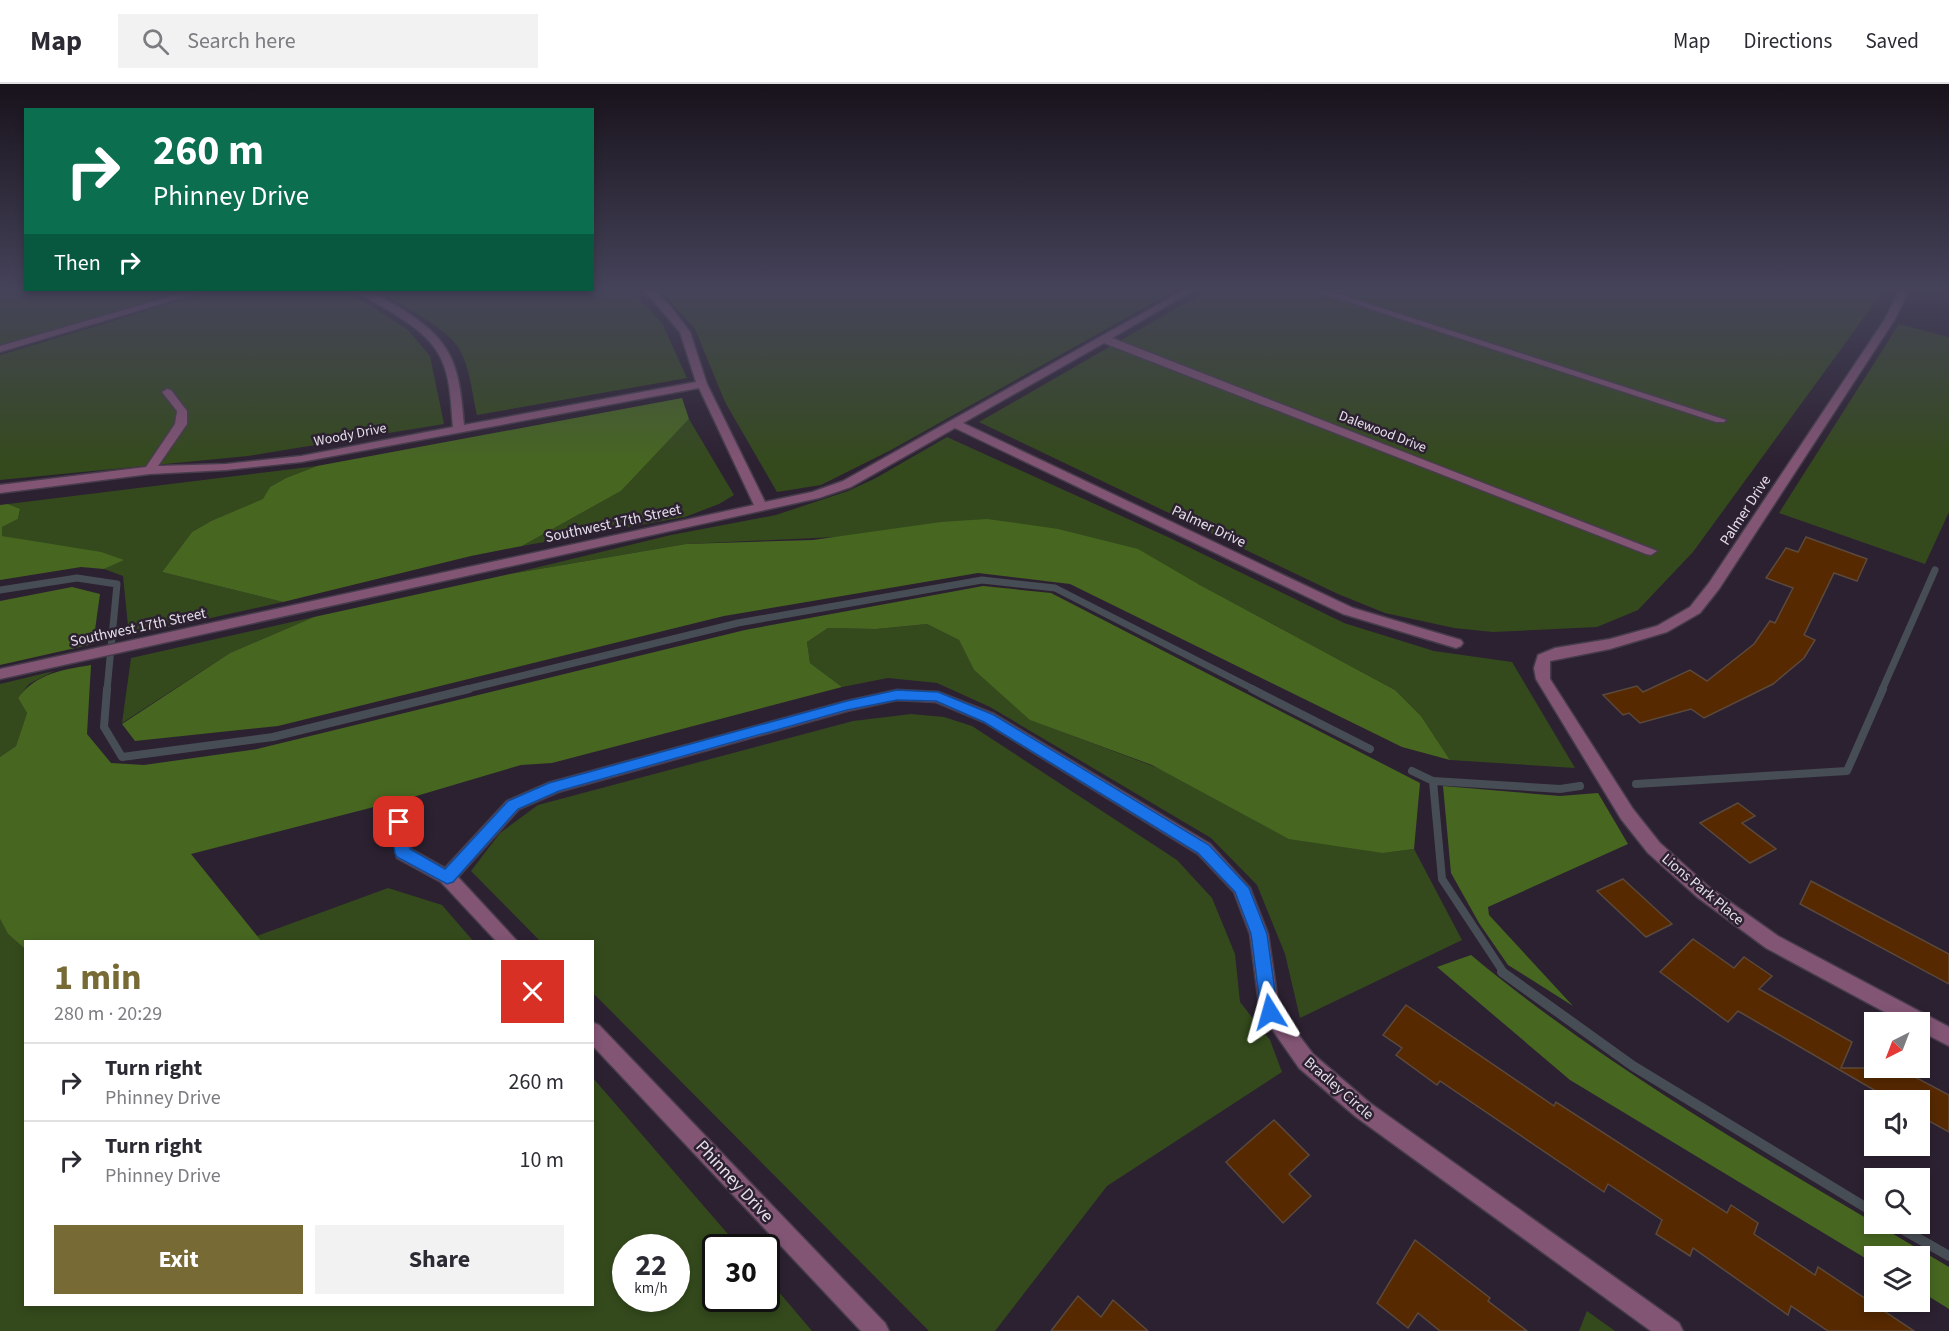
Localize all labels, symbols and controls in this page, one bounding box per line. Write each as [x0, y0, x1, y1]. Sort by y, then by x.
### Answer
search box [118, 14, 538, 68]
text: Map [30, 21, 82, 61]
icon: search [139, 25, 172, 58]
text: Search here [187, 25, 296, 57]
text: Map [1673, 26, 1711, 56]
text: Directions [1744, 26, 1832, 56]
text: Saved [1865, 26, 1919, 56]
text: 260 m [153, 121, 264, 181]
icon: right [54, 132, 132, 210]
text: Phinney Drive [153, 177, 309, 216]
icon: right [113, 246, 146, 279]
text: Then [54, 247, 101, 279]
street label: Dalewood Drive [1336, 406, 1429, 458]
street label: Woody Drive [312, 418, 388, 452]
street label: Palmer Drive [1715, 471, 1776, 549]
street label: Southwest 17th Street [543, 499, 683, 548]
street label: Palmer Drive [1168, 500, 1249, 553]
street label: Southwest 17th Street [68, 603, 208, 652]
pin [373, 796, 424, 847]
icon: arrive [382, 805, 415, 838]
street label: Lions Park Place [1657, 849, 1748, 930]
text: 1 min [54, 952, 142, 1003]
button: close [501, 960, 564, 1023]
position arrow [1238, 980, 1302, 1044]
text: 280 m · 20:29 [54, 1000, 162, 1028]
north arrow [1864, 1012, 1930, 1078]
map controls [1864, 1012, 1930, 1312]
text: Turn right [105, 1052, 202, 1084]
street label: Bradley Circle [1299, 1052, 1378, 1125]
icon: right [54, 1066, 87, 1099]
text: 260 m [509, 1066, 564, 1098]
text: Phinney Drive [105, 1084, 221, 1112]
button: sound [1864, 1090, 1930, 1156]
text: Turn right [105, 1130, 202, 1162]
street label: Phinney Drive [690, 1135, 779, 1228]
icon: right [54, 1144, 87, 1177]
text: 10 m [519, 1144, 564, 1176]
text: Phinney Drive [105, 1162, 221, 1190]
button: search [1864, 1168, 1930, 1234]
button: Exit [54, 1225, 303, 1294]
button: Share [315, 1225, 564, 1294]
speed limit sign: 30 [702, 1234, 780, 1312]
text: 22 [635, 1244, 667, 1287]
button: layers [1864, 1246, 1930, 1312]
text: km/h [634, 1278, 668, 1299]

